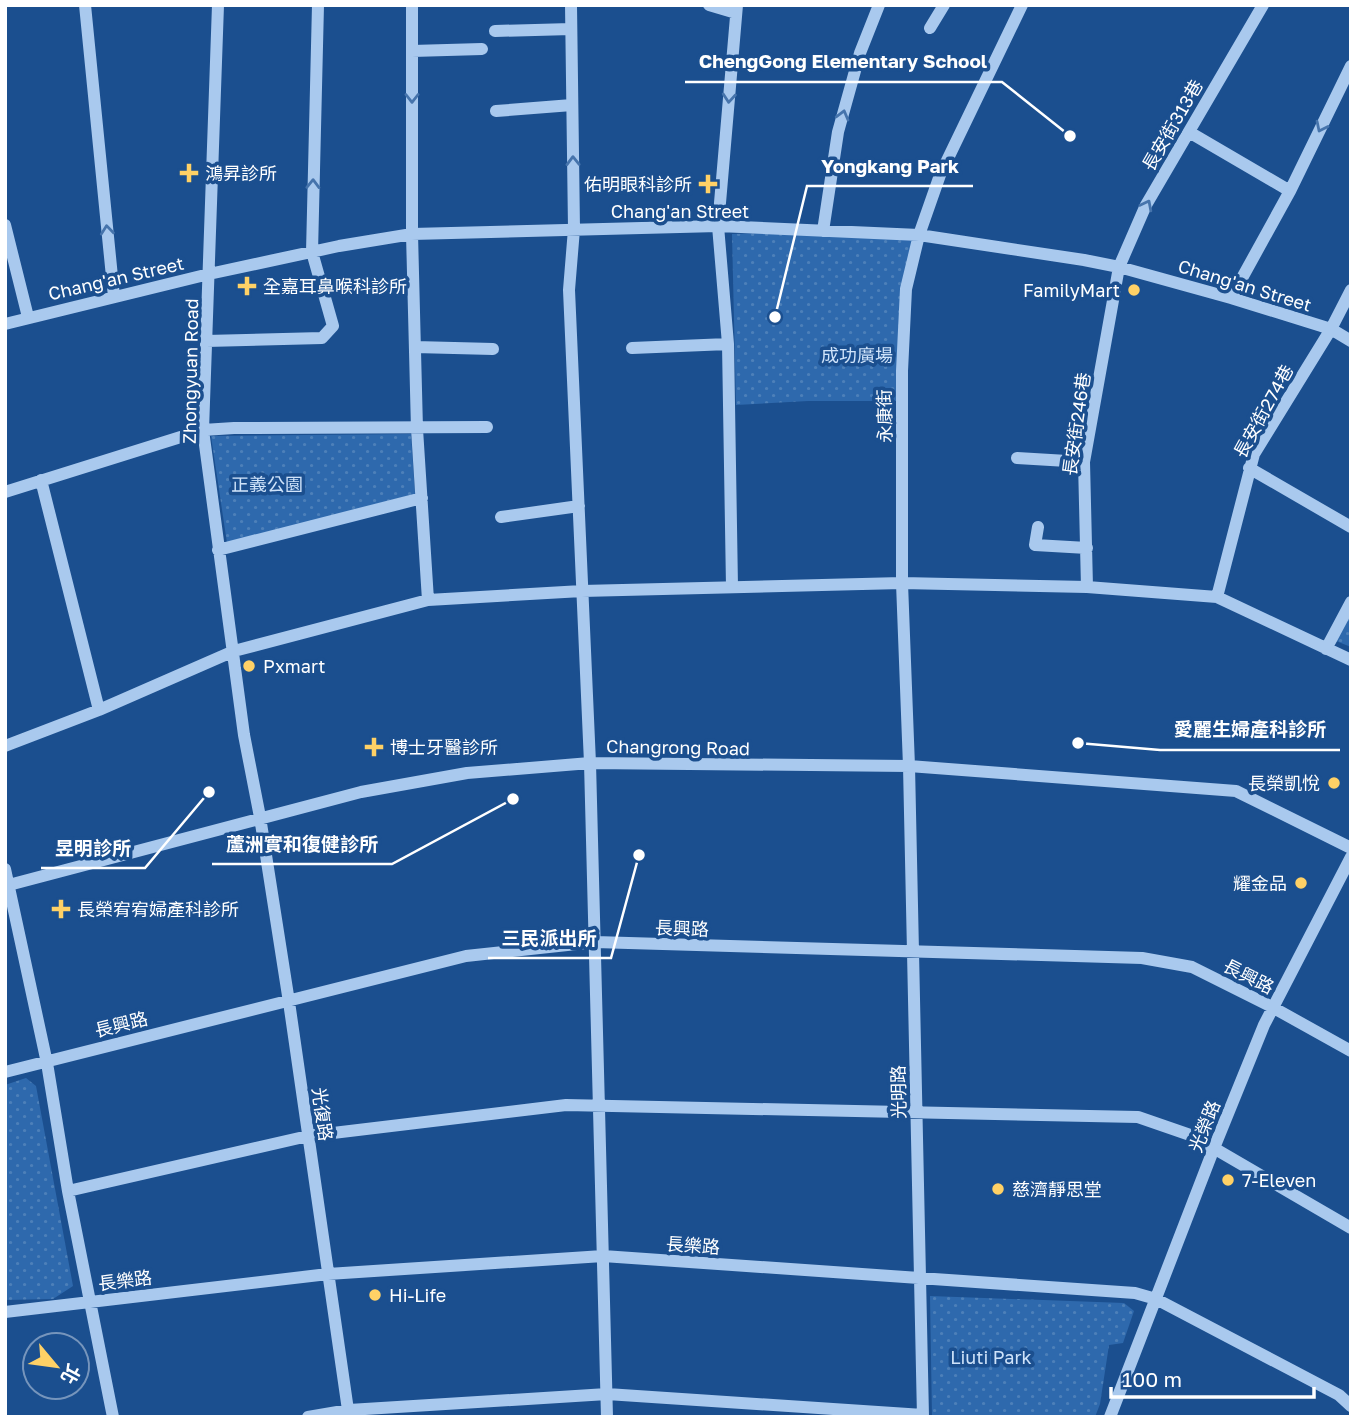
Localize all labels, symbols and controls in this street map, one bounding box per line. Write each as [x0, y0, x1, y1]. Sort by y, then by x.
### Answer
callout: ChengGong Elementary School [685, 42, 1002, 82]
text: ChengGong Elementary School [699, 49, 987, 72]
street label: 長安街313巷 [1137, 75, 1207, 175]
one-way arrow [722, 92, 737, 103]
one-way arrow [404, 93, 420, 104]
one-way arrow [835, 109, 849, 121]
one-way arrow [1315, 120, 1329, 132]
callout: Yongkang Park [807, 146, 973, 186]
text: Yongkang Park [821, 154, 959, 177]
one-way arrow [565, 155, 581, 166]
place label: 鴻昇診所 [205, 162, 277, 184]
marker: 鴻昇診所 [179, 163, 199, 183]
place label: 佑明眼科診所 [584, 173, 692, 195]
marker: 佑明眼科診所 [698, 174, 718, 194]
one-way arrow [306, 178, 321, 189]
one-way arrow [1139, 199, 1152, 212]
street label: Chang'an Street [611, 200, 749, 222]
one-way arrow [100, 224, 115, 235]
street label: Chang'an Street [46, 252, 186, 304]
street label: Chang'an Street [1176, 254, 1314, 316]
place label: 全嘉耳鼻喉科診所 [263, 275, 407, 297]
marker: 全嘉耳鼻喉科診所 [237, 276, 257, 296]
place label: FamilyMart [1023, 279, 1120, 301]
marker: FamilyMart [1126, 282, 1142, 298]
street label: Zhongyuan Road [178, 298, 202, 444]
park label: 成功廣場 [821, 344, 893, 366]
street label: 長安街274巷 [1228, 361, 1298, 461]
street label: 長安街246巷 [1058, 371, 1094, 477]
street label: 永康街 [873, 389, 895, 443]
park label: 正義公園 [231, 473, 303, 495]
place label: Pxmart [263, 655, 326, 677]
marker: Pxmart [241, 658, 257, 674]
callout: 愛麗生婦產科診所 [1160, 710, 1340, 750]
text: 愛麗生婦產科診所 [1174, 717, 1326, 740]
street label: Changrong Road [606, 735, 750, 759]
place label: 博士牙醫診所 [390, 736, 498, 758]
marker: 博士牙醫診所 [364, 737, 384, 757]
place label: 長榮凱悅 [1248, 772, 1320, 794]
marker: 長榮凱悅 [1326, 775, 1342, 791]
callout: 蘆洲實和復健診所 [212, 824, 392, 864]
callout: 昱明診所 [41, 828, 145, 868]
text: 蘆洲實和復健診所 [226, 832, 378, 855]
text: 昱明診所 [55, 836, 131, 859]
place label: 耀金品 [1233, 872, 1287, 894]
marker: 耀金品 [1293, 875, 1309, 891]
place label: 長榮宥宥婦產科診所 [77, 898, 239, 920]
marker: 長榮宥宥婦產科診所 [51, 899, 71, 919]
street label: 長興路 [655, 916, 709, 940]
callout: 三民派出所 [488, 918, 611, 958]
text: 三民派出所 [501, 926, 597, 949]
street label: 長興路 [1220, 954, 1278, 998]
street label: 長興路 [92, 1007, 150, 1041]
street label: 光明路 [887, 1065, 909, 1119]
street label: 光復路 [308, 1086, 338, 1142]
street label: 光榮路 [1184, 1097, 1224, 1155]
place label: 7-Eleven [1242, 1169, 1316, 1191]
marker: 7-Eleven [1220, 1172, 1236, 1188]
place label: 慈濟靜思堂 [1012, 1178, 1102, 1200]
marker: 慈濟靜思堂 [990, 1181, 1006, 1197]
street label: 長樂路 [665, 1232, 721, 1258]
street label: 長樂路 [97, 1266, 153, 1294]
place label: Hi-Life [389, 1284, 446, 1306]
marker: Hi-Life [367, 1287, 383, 1303]
north arrow [21, 1331, 91, 1401]
park label: Liuti Park [950, 1346, 1032, 1368]
scale bar [1111, 1356, 1314, 1400]
text: 北 [57, 1361, 86, 1388]
text: 100 m [1122, 1366, 1182, 1392]

